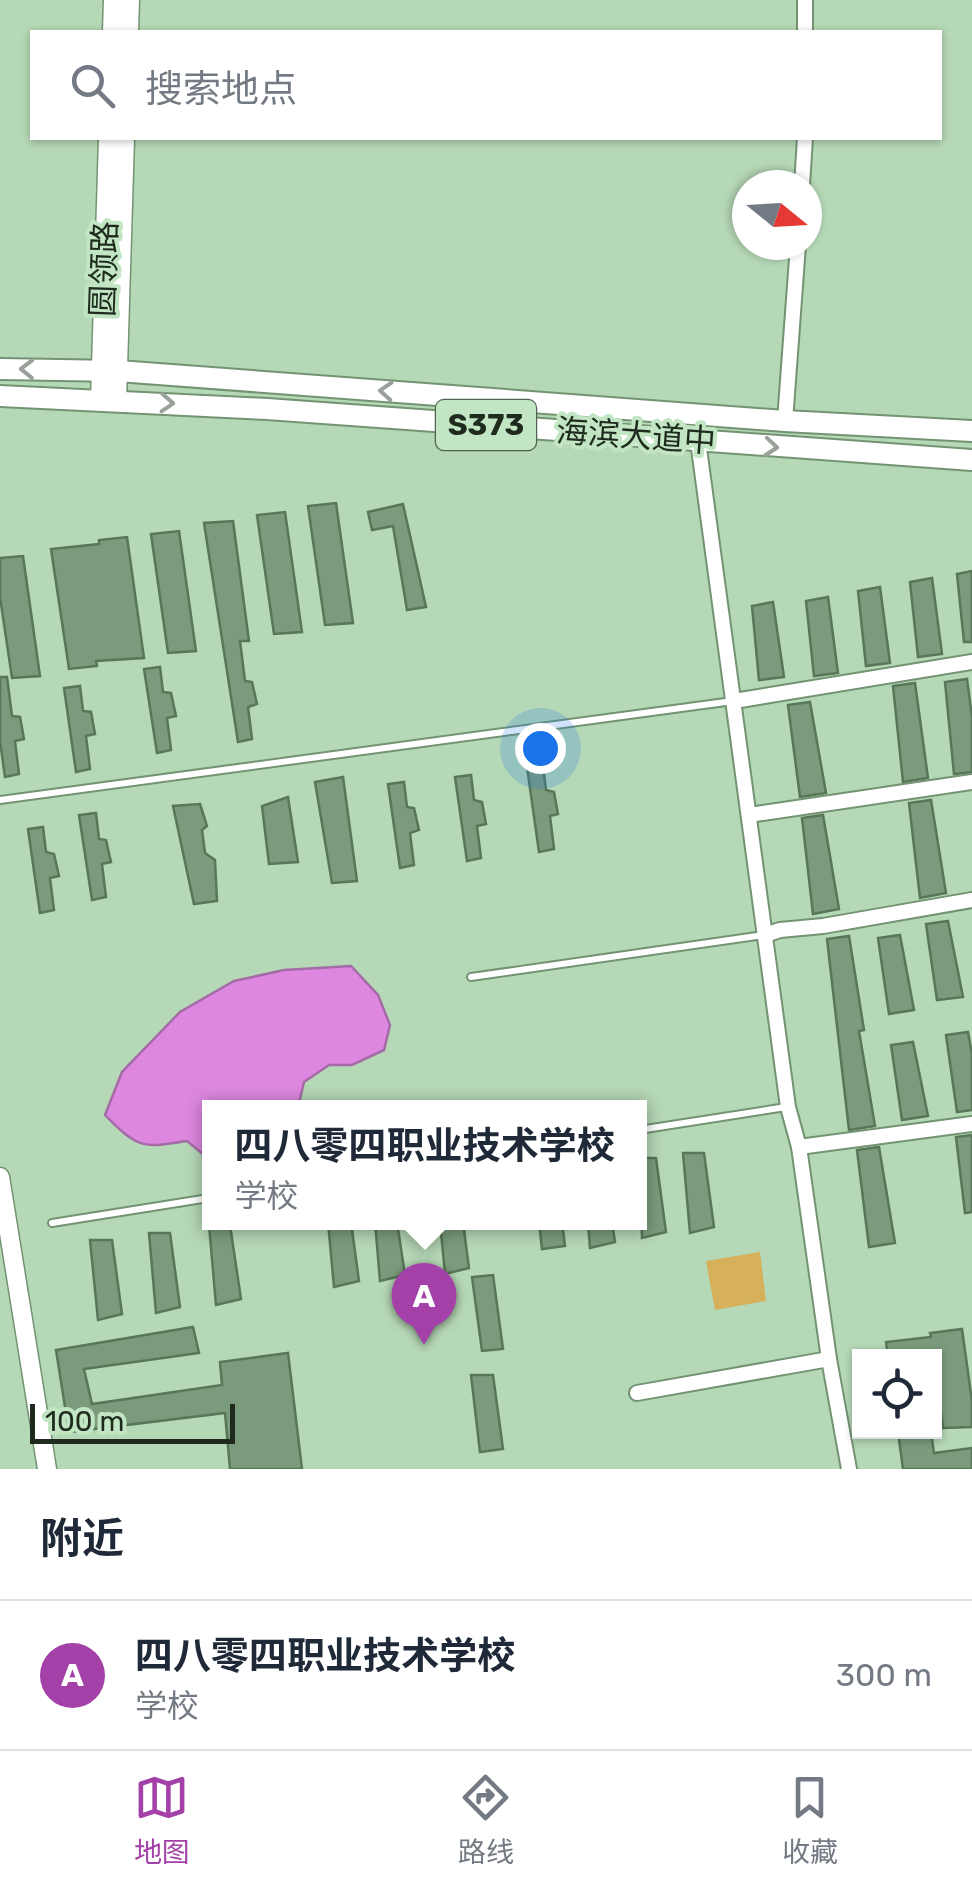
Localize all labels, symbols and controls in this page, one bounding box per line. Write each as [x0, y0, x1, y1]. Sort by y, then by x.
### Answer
search box [30, 30, 942, 140]
icon: search [65, 58, 120, 113]
text: 搜索地点 [145, 66, 297, 112]
north arrow [732, 170, 822, 260]
street label: 圆领路 [83, 220, 125, 318]
one-way arrow [18, 358, 34, 380]
one-way arrow [377, 381, 393, 403]
one-way arrow [160, 392, 176, 413]
road number: S373 [436, 400, 536, 450]
street label: 海滨大道中 [555, 411, 717, 461]
one-way arrow [763, 435, 779, 457]
your location [515, 723, 566, 774]
popup [202, 1100, 647, 1230]
text: 四八零四职业技术学校 [234, 1123, 615, 1169]
text: 学校 [234, 1177, 299, 1215]
pin: A [392, 1262, 456, 1345]
map controls [852, 1349, 942, 1439]
button: locate [852, 1349, 942, 1439]
scale bar [30, 1399, 235, 1444]
text: 100 m [45, 1405, 124, 1438]
text: 附近 [40, 1514, 124, 1564]
text: 四八零四职业技术学校 [135, 1633, 515, 1679]
text: A [61, 1656, 84, 1694]
text: 300 m [836, 1656, 932, 1694]
text: 学校 [135, 1687, 199, 1725]
tab: 地图 [134, 1770, 190, 1870]
tab: 路线 [458, 1770, 514, 1870]
tab: 收藏 [782, 1770, 838, 1870]

